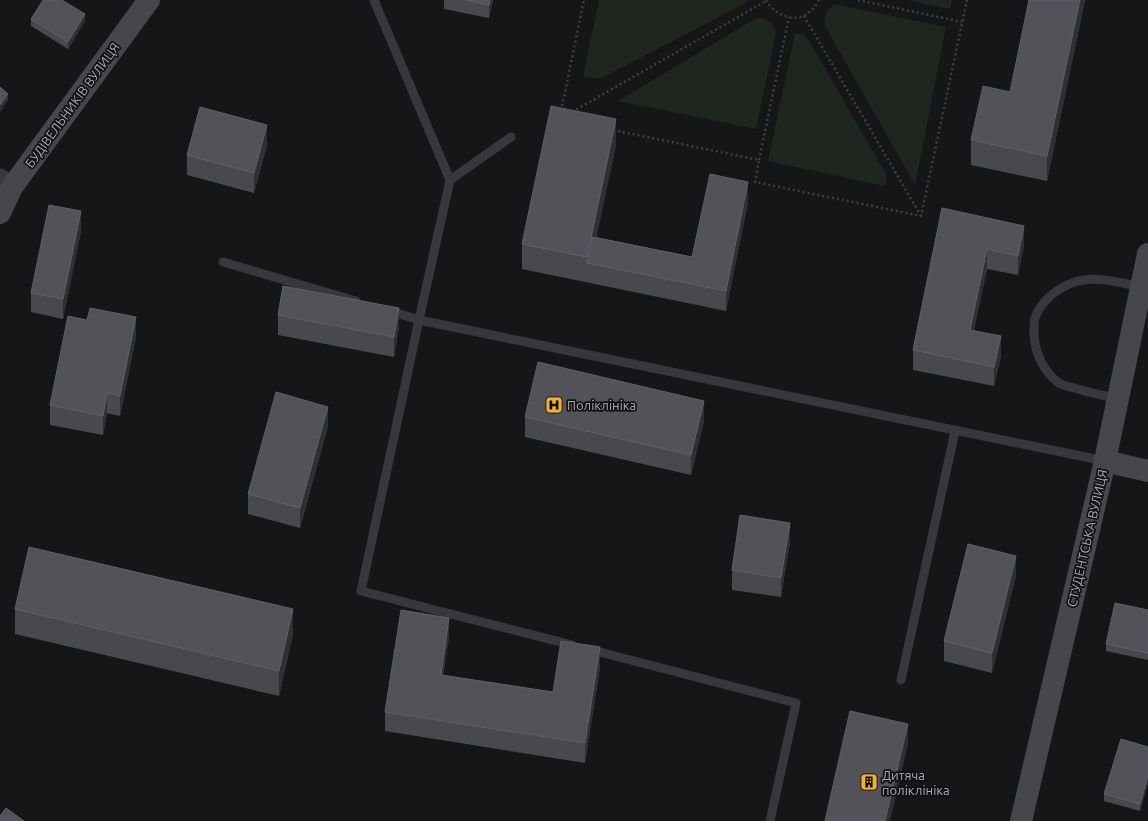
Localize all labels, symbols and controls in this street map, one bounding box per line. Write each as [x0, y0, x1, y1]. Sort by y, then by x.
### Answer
street label: БУДІВЕЛЬНИКІВ ВУЛИЦЯ [22, 40, 122, 170]
hospital icon: Поліклініка [544, 395, 564, 415]
place label: Поліклініка [567, 398, 636, 412]
street label: СТУДЕНТСЬКА ВУЛИЦЯ [1064, 468, 1110, 608]
place label: Дитяча поліклініка [882, 768, 950, 797]
building icon: Дитяча поліклініка [859, 772, 879, 792]

